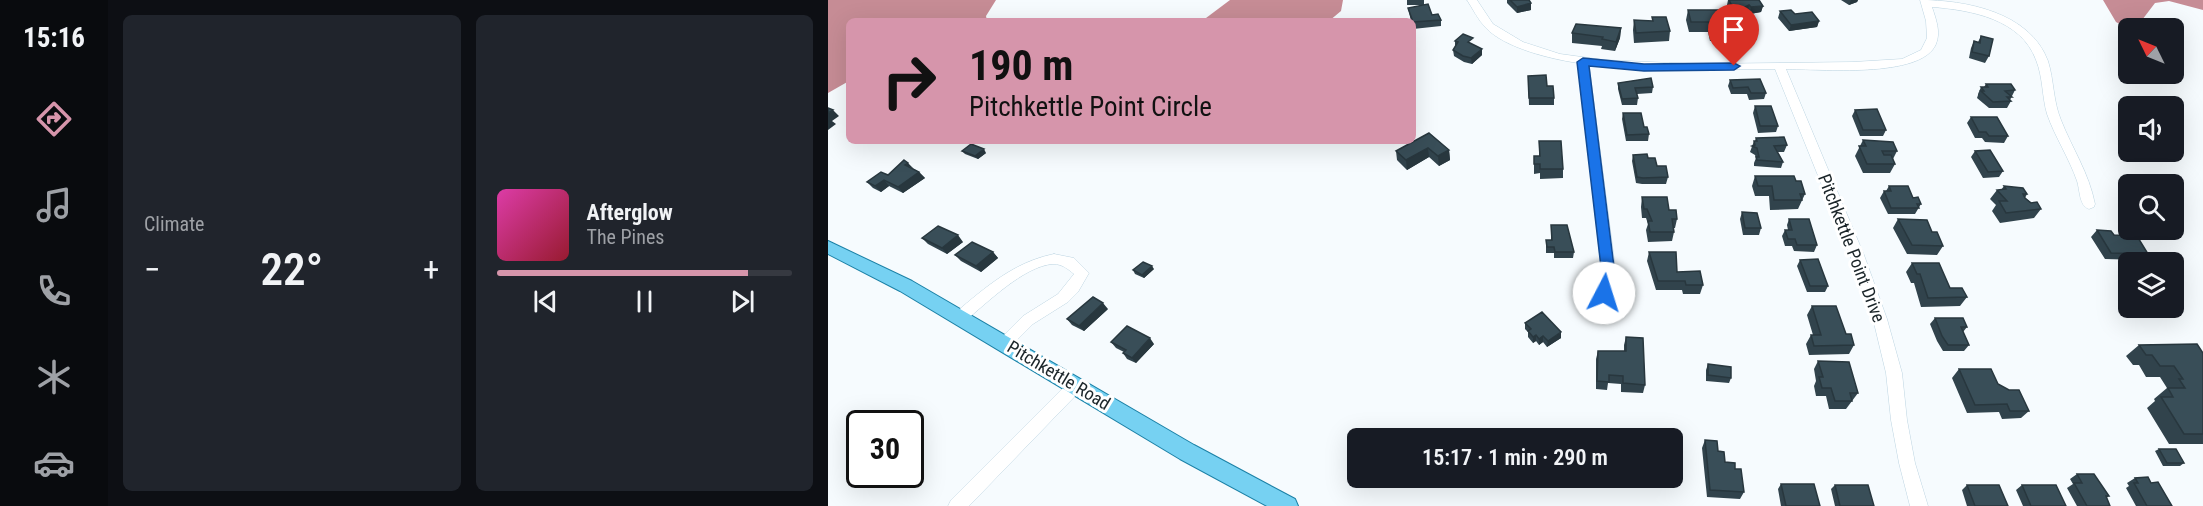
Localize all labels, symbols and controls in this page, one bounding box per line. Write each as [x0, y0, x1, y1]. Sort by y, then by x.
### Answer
pin [1708, 4, 1759, 66]
icon: arrive [1717, 13, 1750, 46]
north arrow [2118, 18, 2184, 84]
map controls [2118, 18, 2184, 318]
text: 15:16 [23, 22, 85, 54]
text: 190 m [969, 41, 1074, 90]
icon: right [870, 42, 948, 120]
text: Pitchkettle Point Circle [969, 91, 1212, 123]
button: sound [2118, 96, 2184, 162]
icon: directions [33, 98, 75, 140]
street label: Pitchkettle Point Drive [1814, 171, 1890, 325]
button: search [2118, 174, 2184, 240]
icon: music [33, 184, 75, 226]
text: Afterglow [587, 200, 673, 225]
text: Climate [144, 212, 204, 236]
text: The Pines [587, 225, 664, 249]
text: 22° [260, 243, 323, 296]
text: − [144, 250, 161, 289]
text: + [423, 250, 439, 289]
button: layers [2118, 252, 2184, 318]
position arrow [1572, 261, 1636, 325]
icon: phone [33, 270, 75, 312]
icon: previous [529, 285, 562, 318]
icon: pause [628, 285, 661, 318]
icon: next [726, 285, 759, 318]
street label: Pitchkettle Road [1004, 336, 1114, 414]
icon: climate [33, 356, 75, 398]
speed limit sign: 30 [846, 410, 924, 488]
icon: car [33, 442, 75, 484]
text: 15:17 · 1 min · 290 m [1422, 445, 1608, 470]

